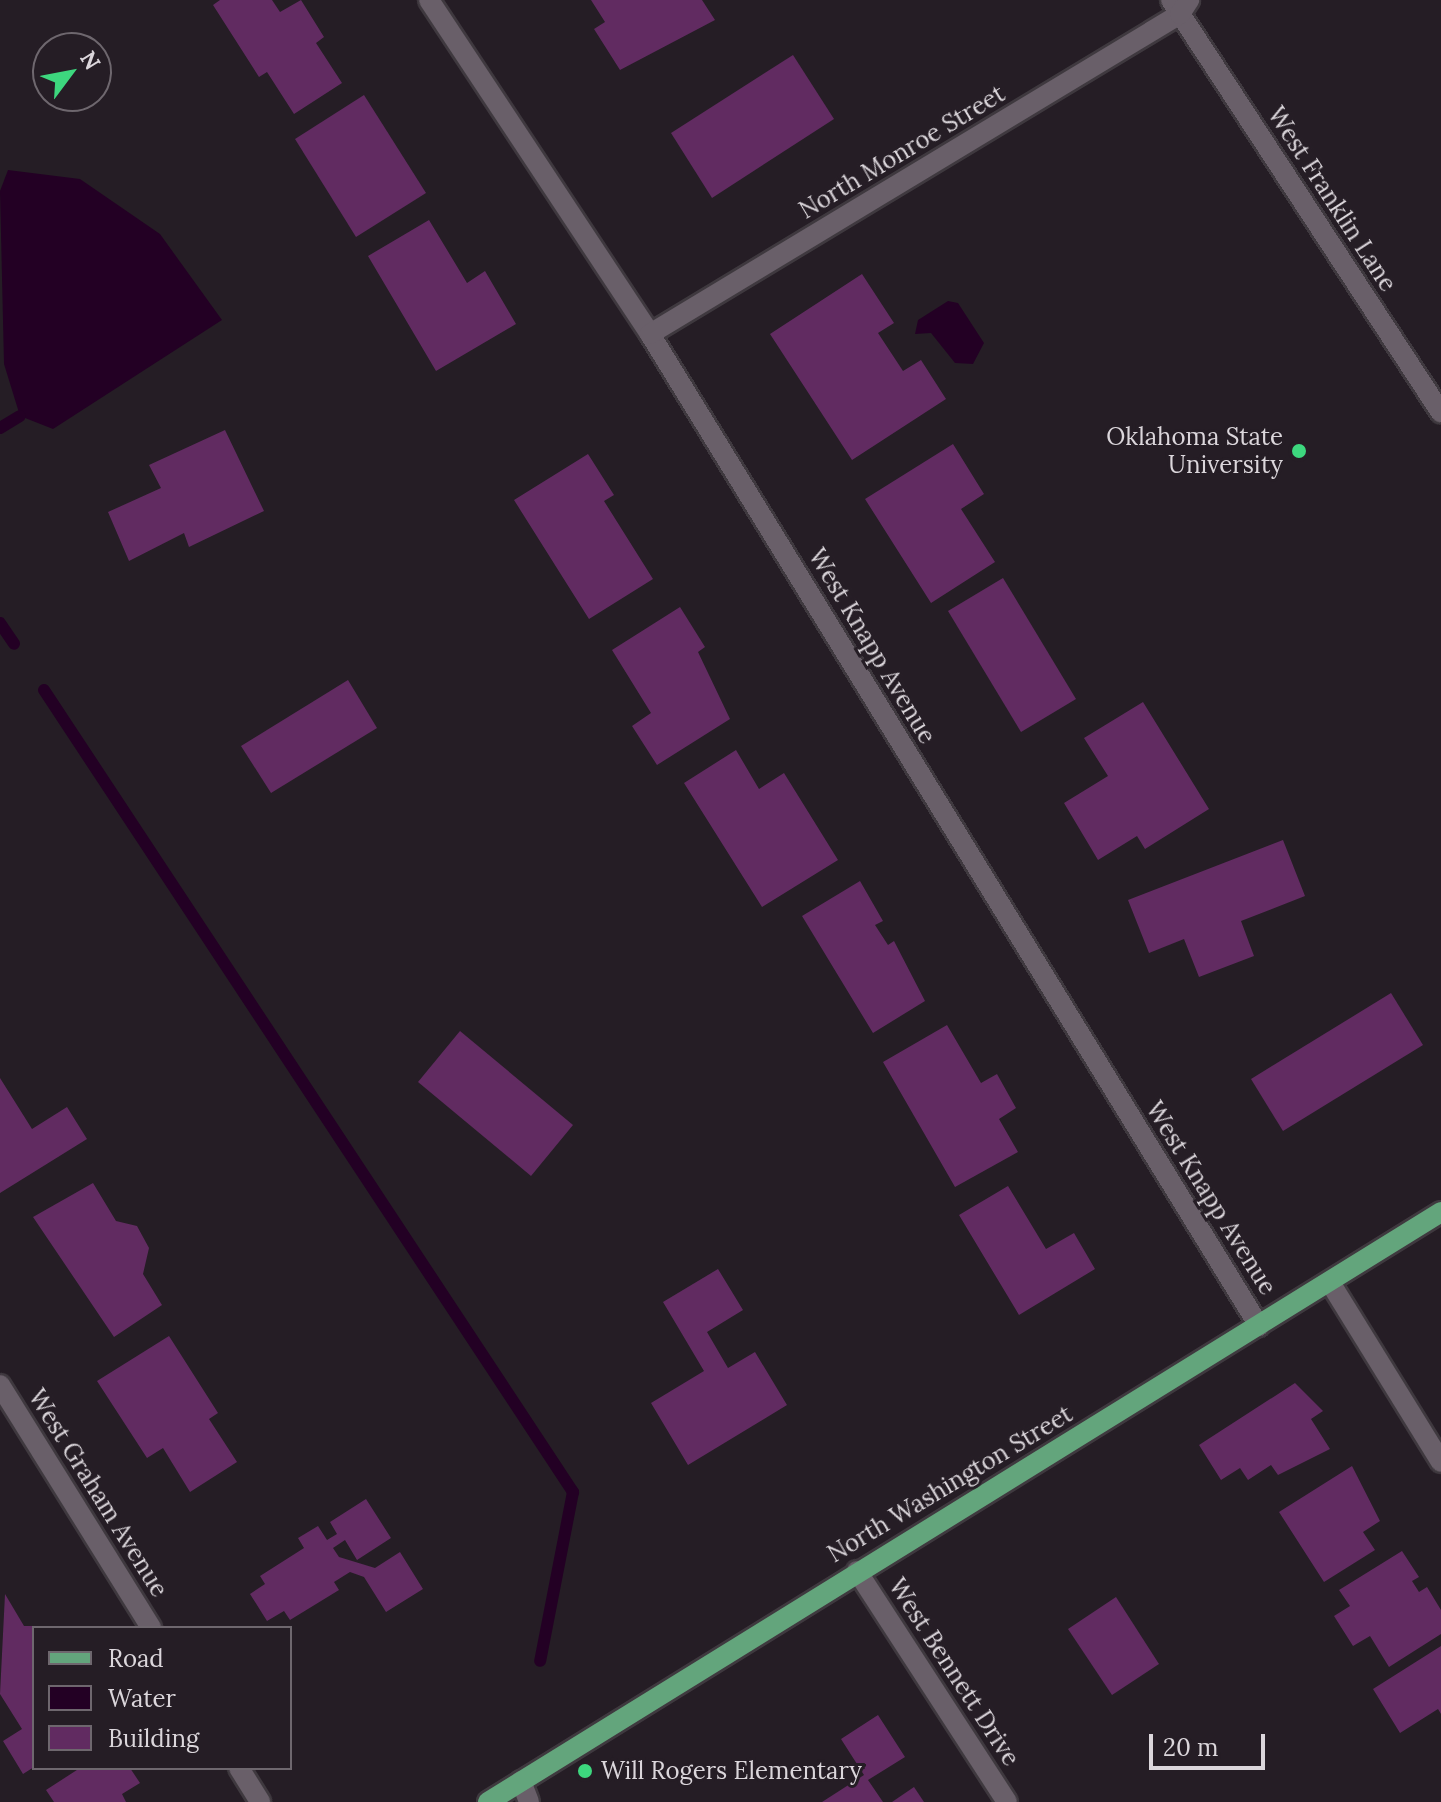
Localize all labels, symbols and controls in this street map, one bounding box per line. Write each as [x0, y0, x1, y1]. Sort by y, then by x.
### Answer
north arrow [32, 32, 112, 112]
text: N [74, 46, 107, 75]
street label: North Monroe Street [794, 79, 1010, 225]
street label: West Franklin Lane [1262, 101, 1402, 297]
place label: Oklahoma State University [1106, 423, 1283, 479]
marker: Oklahoma State University [1290, 442, 1308, 460]
street label: West Knapp Avenue [802, 543, 942, 749]
street label: West Knapp Avenue [1140, 1096, 1282, 1300]
street label: West Graham Avenue [22, 1384, 174, 1602]
street label: North Washington Street [822, 1399, 1078, 1569]
street label: West Bennett Drive [883, 1573, 1025, 1771]
legend [32, 1626, 292, 1770]
text: Road [108, 1643, 164, 1674]
text: Water [108, 1683, 176, 1714]
scale bar [1153, 1718, 1269, 1768]
text: Building [108, 1723, 199, 1754]
text: 20 m [1163, 1732, 1219, 1763]
place label: Will Rogers Elementary [601, 1757, 862, 1785]
marker: Will Rogers Elementary [576, 1762, 594, 1780]

